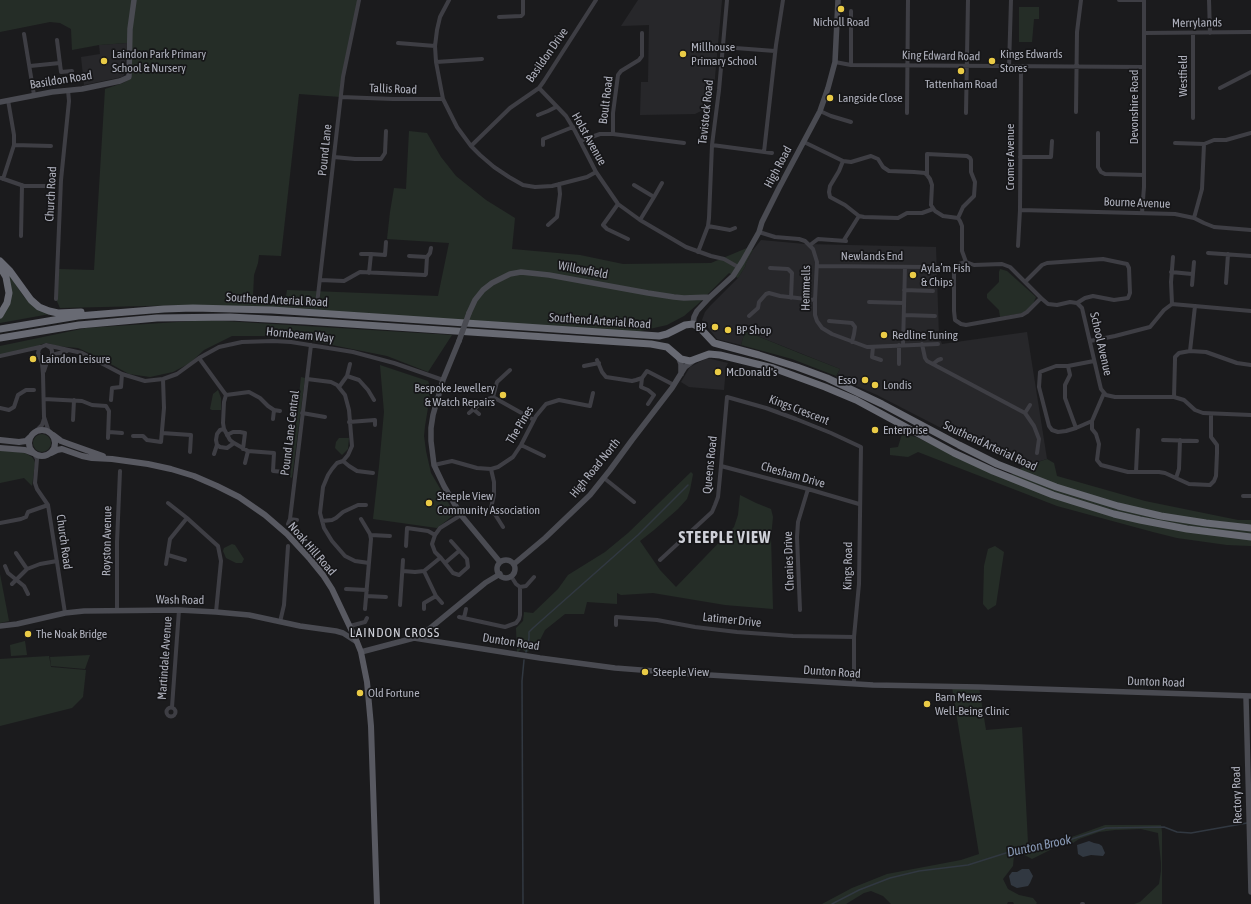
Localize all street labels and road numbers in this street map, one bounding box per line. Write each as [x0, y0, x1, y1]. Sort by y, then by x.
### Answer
street label: Merrylands [1172, 15, 1222, 31]
street label: Basildon Drive [523, 25, 571, 85]
street label: King Edward Road [902, 48, 980, 64]
street label: Westfield [1176, 55, 1190, 97]
street label: Basildon Road [29, 68, 93, 92]
street label: Devonshire Road [1127, 70, 1141, 144]
street label: Boult Road [596, 75, 616, 125]
street label: Tavistock Road [695, 79, 717, 145]
street label: Tallis Road [369, 81, 417, 97]
street label: Holst Avenue [569, 110, 609, 168]
street label: Pound Lane [315, 123, 335, 177]
street label: Cromer Avenue [1003, 123, 1017, 191]
street label: High Road [761, 144, 795, 190]
street label: Church Road [42, 166, 60, 222]
street label: Bourne Avenue [1103, 195, 1171, 211]
street label: Newlands End [841, 249, 903, 263]
street label: Willowfield [557, 258, 609, 282]
street label: Hemmells [798, 265, 814, 311]
street label: Southend Arterial Road [226, 290, 328, 310]
street label: Southend Arterial Road [549, 310, 651, 332]
street label: School Avenue [1087, 311, 1115, 377]
street label: Hornbeam Way [266, 324, 334, 346]
street label: Pound Lane Central [278, 390, 302, 476]
street label: Kings Crescent [767, 392, 831, 428]
street label: The Pines [503, 403, 537, 447]
street label: Southend Arterial Road [941, 418, 1039, 474]
street label: High Road North [567, 435, 623, 501]
street label: Queens Road [700, 435, 720, 495]
street label: Chesham Drive [759, 459, 827, 491]
street label: Royston Avenue [99, 506, 115, 576]
street label: Church Road [53, 514, 75, 570]
street label: Noak Hill Road [285, 519, 339, 579]
street label: Chenies Drive [781, 531, 797, 591]
street label: Kings Road [840, 542, 856, 590]
street label: Wash Road [156, 592, 204, 608]
street label: Latimer Drive [702, 610, 762, 630]
street label: Martindale Avenue [155, 616, 175, 700]
street label: Dunton Road [481, 630, 541, 654]
street label: Dunton Road [803, 663, 861, 681]
street label: Dunton Road [1127, 674, 1185, 690]
street label: Rectory Road [1229, 766, 1245, 824]

